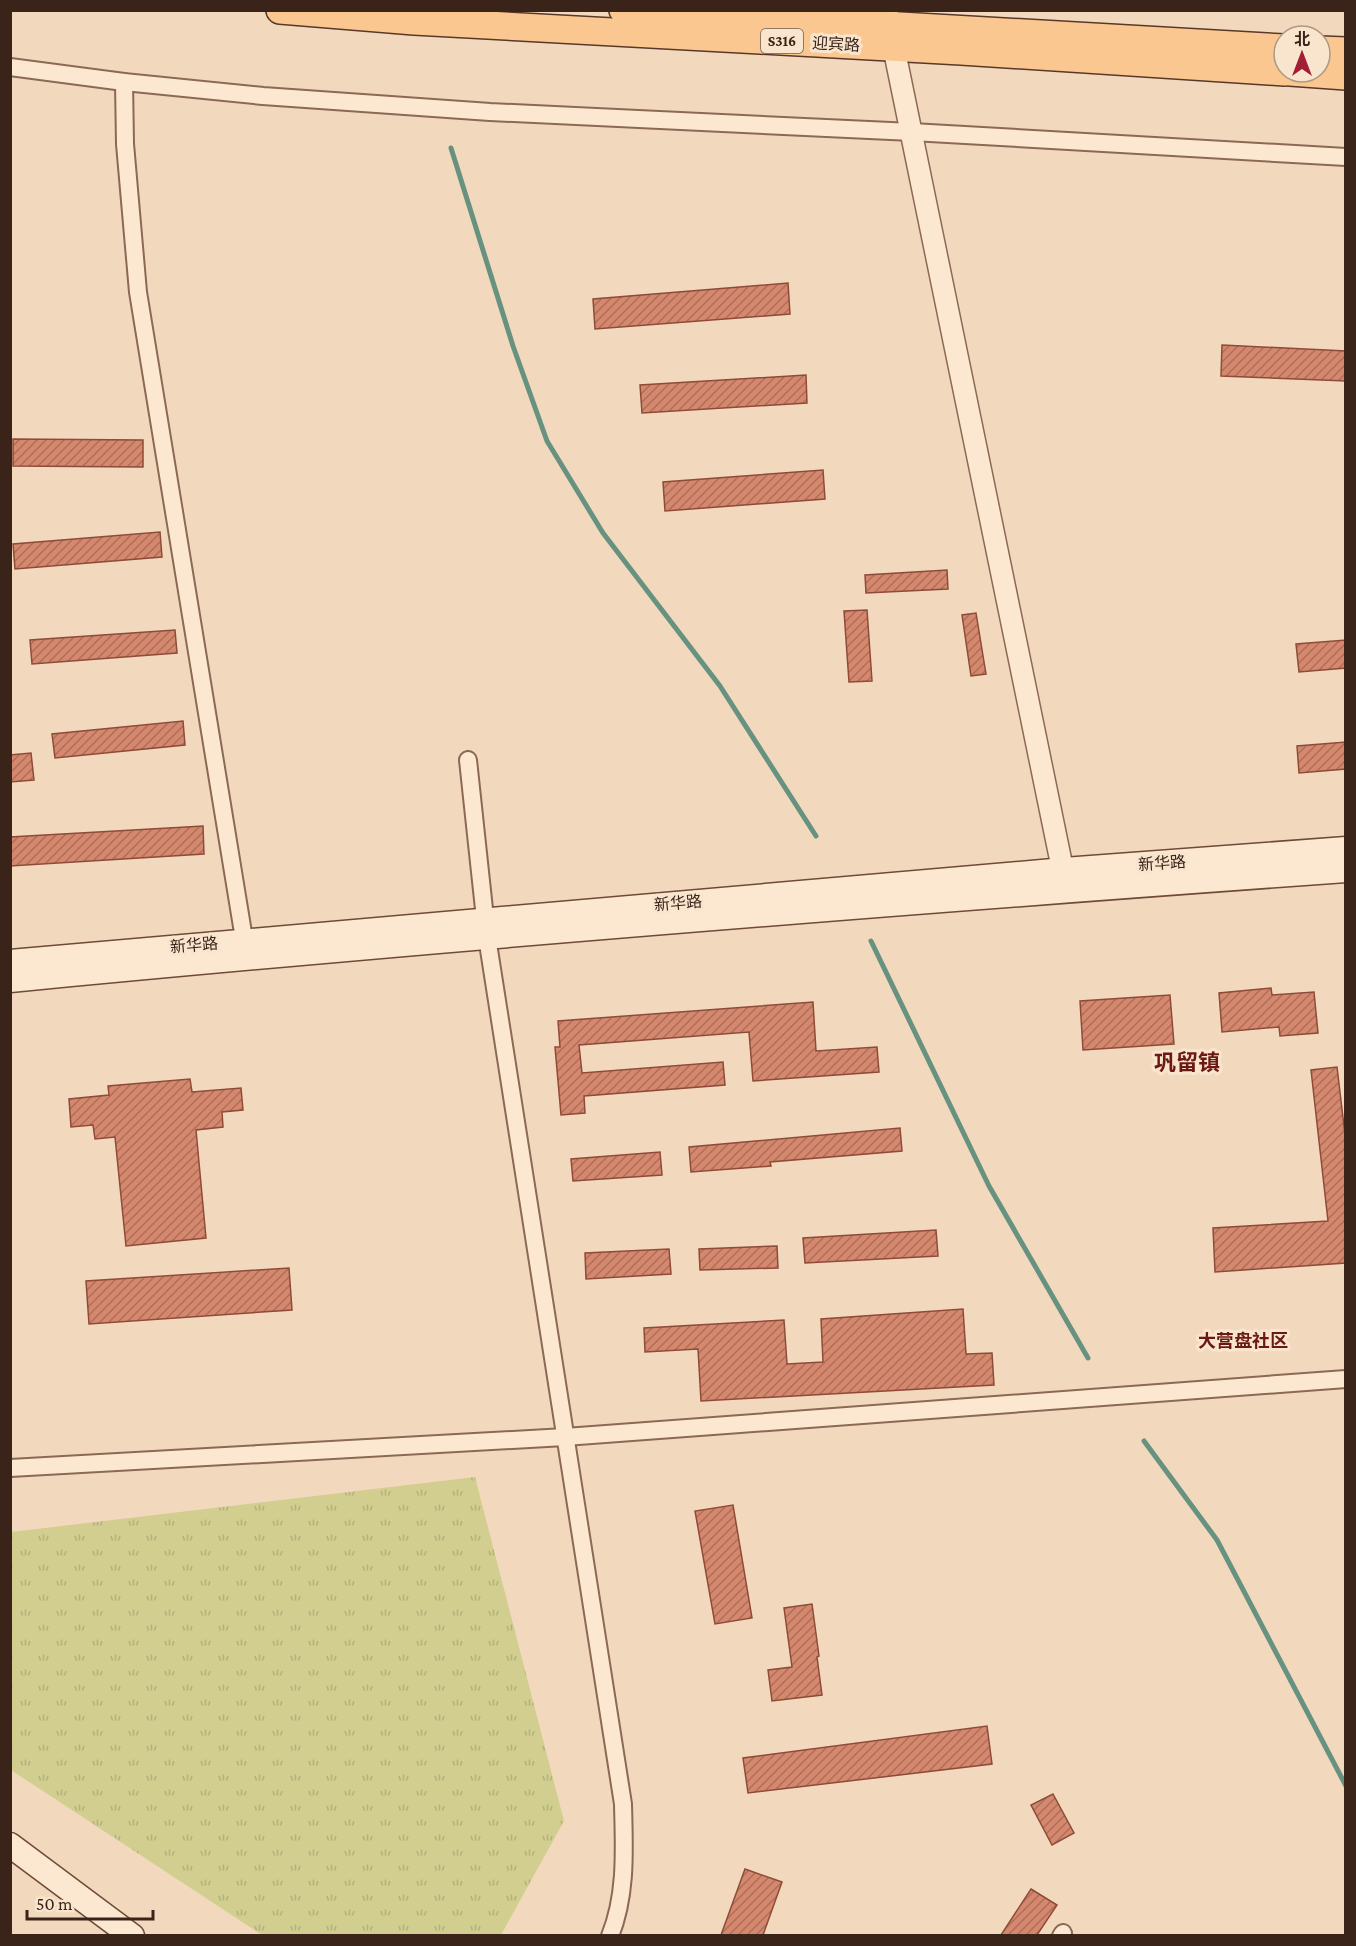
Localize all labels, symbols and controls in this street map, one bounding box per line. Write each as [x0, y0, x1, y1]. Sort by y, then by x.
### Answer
north arrow [1272, 24, 1332, 84]
road number: S316 [761, 29, 803, 53]
text: 北 [1294, 31, 1310, 48]
street label: 迎宾路 [812, 34, 860, 54]
street label: 新华路 [1137, 853, 1187, 873]
street label: 新华路 [653, 892, 703, 914]
street label: 新华路 [169, 934, 219, 956]
district label: 巩留镇 [1154, 1050, 1220, 1075]
district label: 大营盘社区 [1198, 1331, 1288, 1351]
scale bar [27, 1883, 153, 1921]
text: 50 m [36, 1894, 73, 1914]

